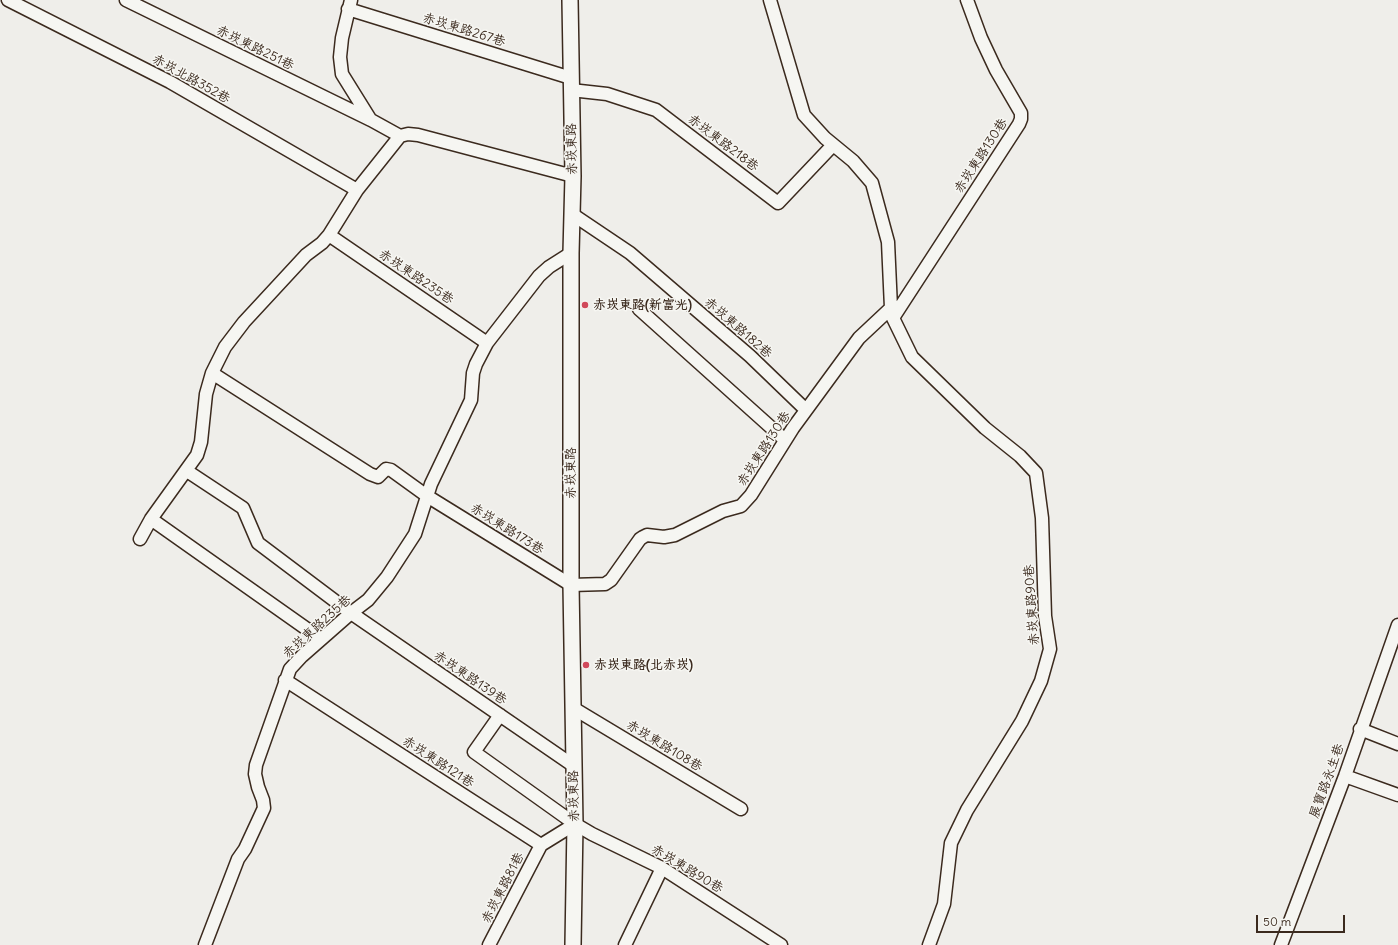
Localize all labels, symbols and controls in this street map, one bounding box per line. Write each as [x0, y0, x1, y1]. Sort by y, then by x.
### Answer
street label: 赤崁東路267巷 [421, 10, 507, 50]
street label: 赤崁東路251巷 [213, 22, 297, 74]
street label: 赤崁北路352巷 [149, 51, 233, 107]
street label: 赤崁東路218巷 [684, 111, 762, 175]
street label: 赤崁東路130巷 [951, 116, 1011, 196]
street label: 赤崁東路 [564, 123, 580, 175]
street label: 赤崁東路235巷 [376, 246, 456, 308]
street label: 赤崁東路182巷 [701, 294, 775, 362]
place label: 赤崁東路(新富光) [593, 297, 692, 313]
marker: 赤崁東路(新富光) [580, 300, 590, 310]
street label: 赤崁東路130巷 [734, 409, 794, 489]
street label: 赤崁東路 [563, 447, 579, 499]
street label: 赤崁東路173巷 [467, 500, 547, 558]
street label: 赤崁東路90巷 [1021, 564, 1043, 646]
street label: 赤崁東路235巷 [279, 592, 355, 662]
street label: 赤崁東路139巷 [430, 648, 510, 708]
place label: 赤崁東路(北赤崁) [594, 657, 693, 673]
marker: 赤崁東路(北赤崁) [581, 660, 591, 670]
street label: 赤崁東路108巷 [623, 717, 705, 775]
street label: 赤崁東路121巷 [399, 733, 477, 791]
street label: 展寶路永生巷 [1306, 742, 1348, 820]
street label: 赤崁東路 [566, 770, 582, 822]
street label: 赤崁東路90巷 [648, 841, 726, 897]
street label: 赤崁東路81巷 [478, 850, 528, 926]
scale bar [1258, 907, 1347, 933]
text: 50 m [1263, 914, 1291, 929]

